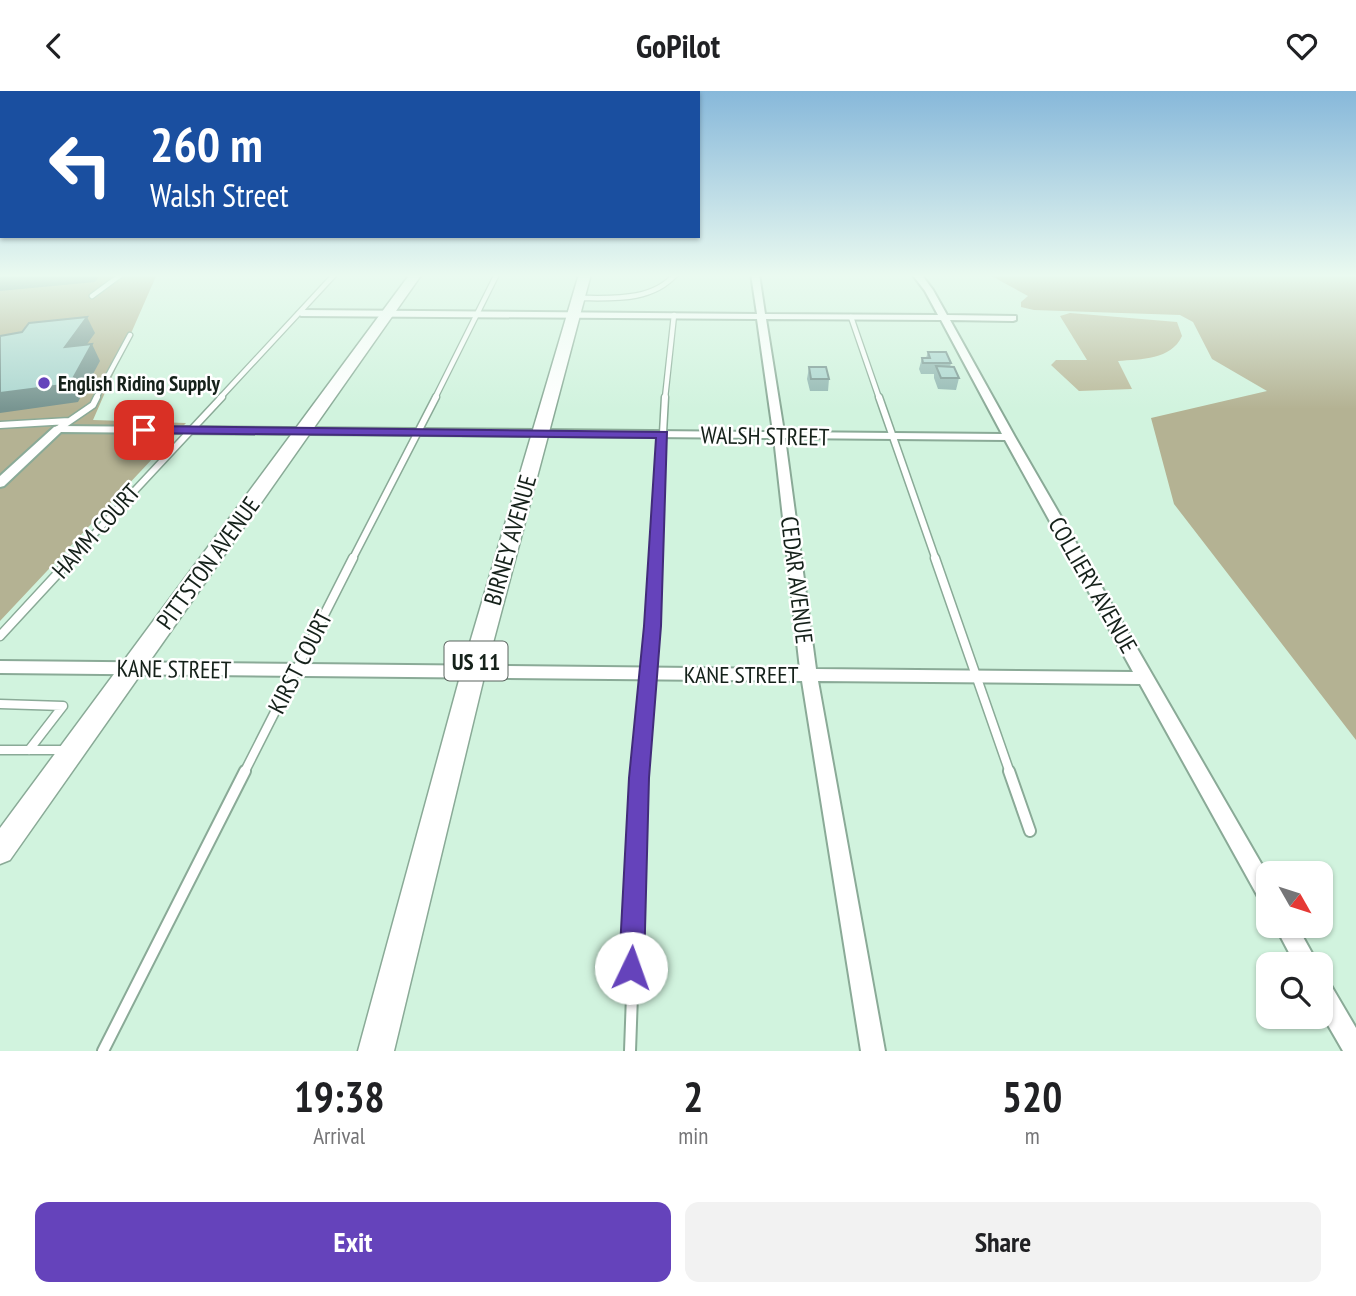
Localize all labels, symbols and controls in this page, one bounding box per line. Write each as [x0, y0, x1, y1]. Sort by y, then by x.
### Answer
text: GoPilot [636, 25, 720, 67]
icon: back [35, 27, 73, 65]
icon: heart [1283, 27, 1321, 65]
text: 260 m [150, 112, 263, 176]
icon: left [35, 119, 126, 210]
text: Walsh Street [150, 174, 289, 216]
place label: English Riding Supply [58, 370, 221, 397]
marker: English Riding Supply [36, 375, 52, 391]
pin [114, 400, 174, 460]
icon: arrive [125, 411, 163, 449]
street label: WALSH STREET [700, 419, 830, 453]
street label: BIRNEY AVENUE [477, 471, 543, 609]
street label: HAMM COURT [45, 477, 147, 585]
street label: PITTSTON AVENUE [149, 491, 267, 635]
street label: COLLIERY AVENUE [1041, 511, 1145, 659]
street label: CEDAR AVENUE [774, 514, 820, 646]
street label: KIRST COURT [261, 605, 339, 719]
road number: US 11 [444, 641, 508, 681]
street label: KANE STREET [116, 653, 232, 686]
street label: KANE STREET [684, 659, 799, 690]
north arrow [1256, 861, 1334, 938]
map controls [1256, 861, 1333, 1029]
position arrow [594, 931, 668, 1005]
button: search [1256, 952, 1333, 1029]
text: 19:38 [294, 1069, 385, 1124]
text: 2 [683, 1069, 703, 1124]
text: 520 [1002, 1069, 1062, 1124]
text: Arrival [313, 1121, 365, 1150]
text: min [678, 1121, 708, 1150]
text: m [1025, 1121, 1040, 1150]
button: Exit [35, 1202, 671, 1282]
button: Share [685, 1202, 1321, 1282]

